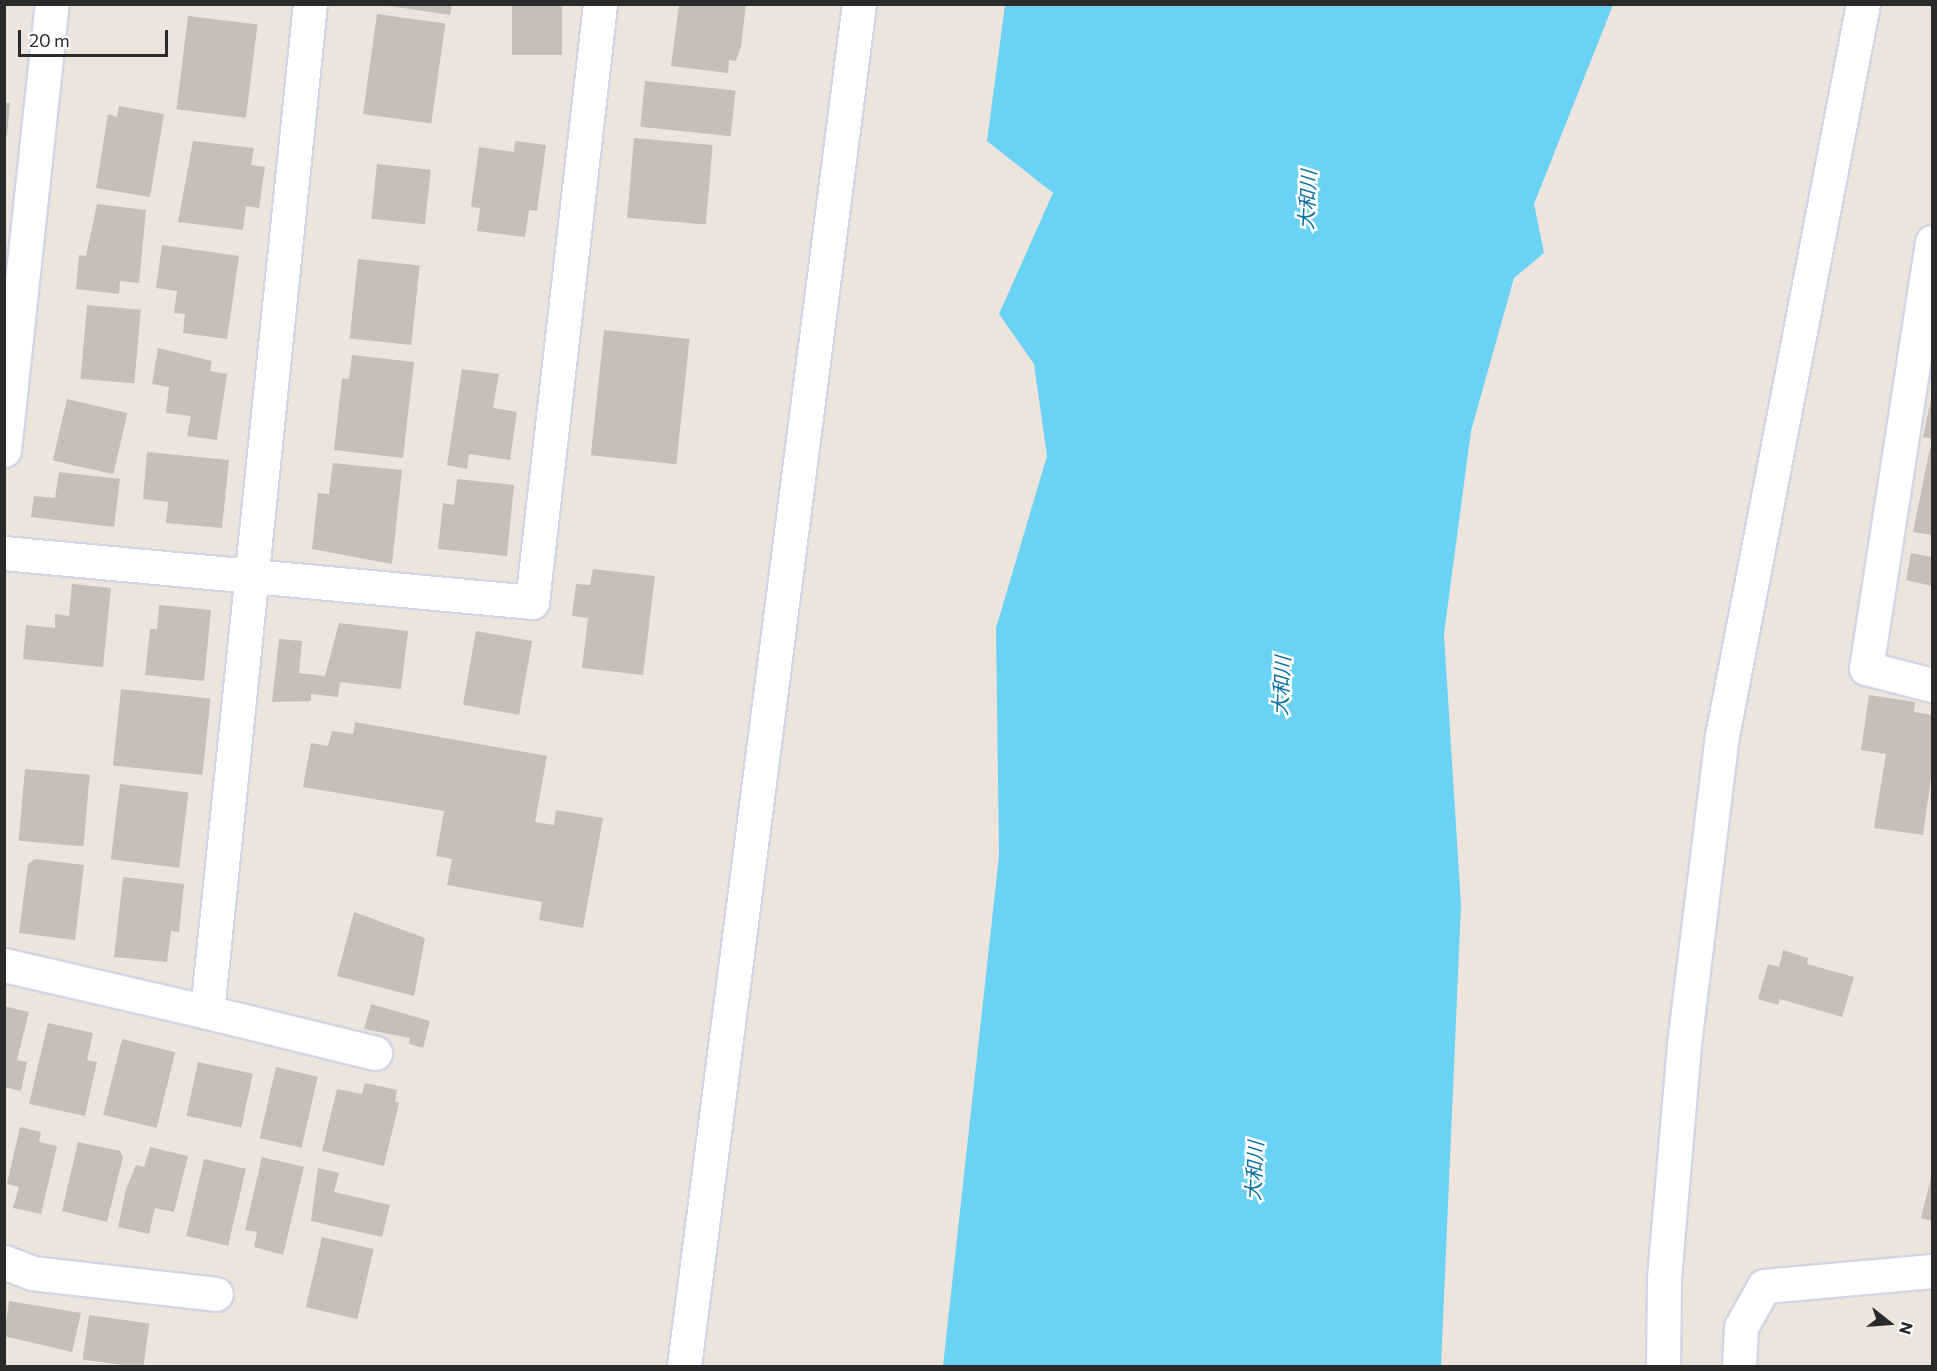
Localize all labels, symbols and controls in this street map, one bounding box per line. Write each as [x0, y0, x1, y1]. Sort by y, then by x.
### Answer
scale bar [21, 18, 171, 56]
text: 20 m [29, 29, 70, 51]
water label: 大和川 [1293, 169, 1321, 231]
water label: 大和川 [1267, 655, 1295, 717]
water label: 大和川 [1240, 1140, 1268, 1202]
north arrow [1859, 1293, 1919, 1353]
text: N [1896, 1320, 1918, 1337]

